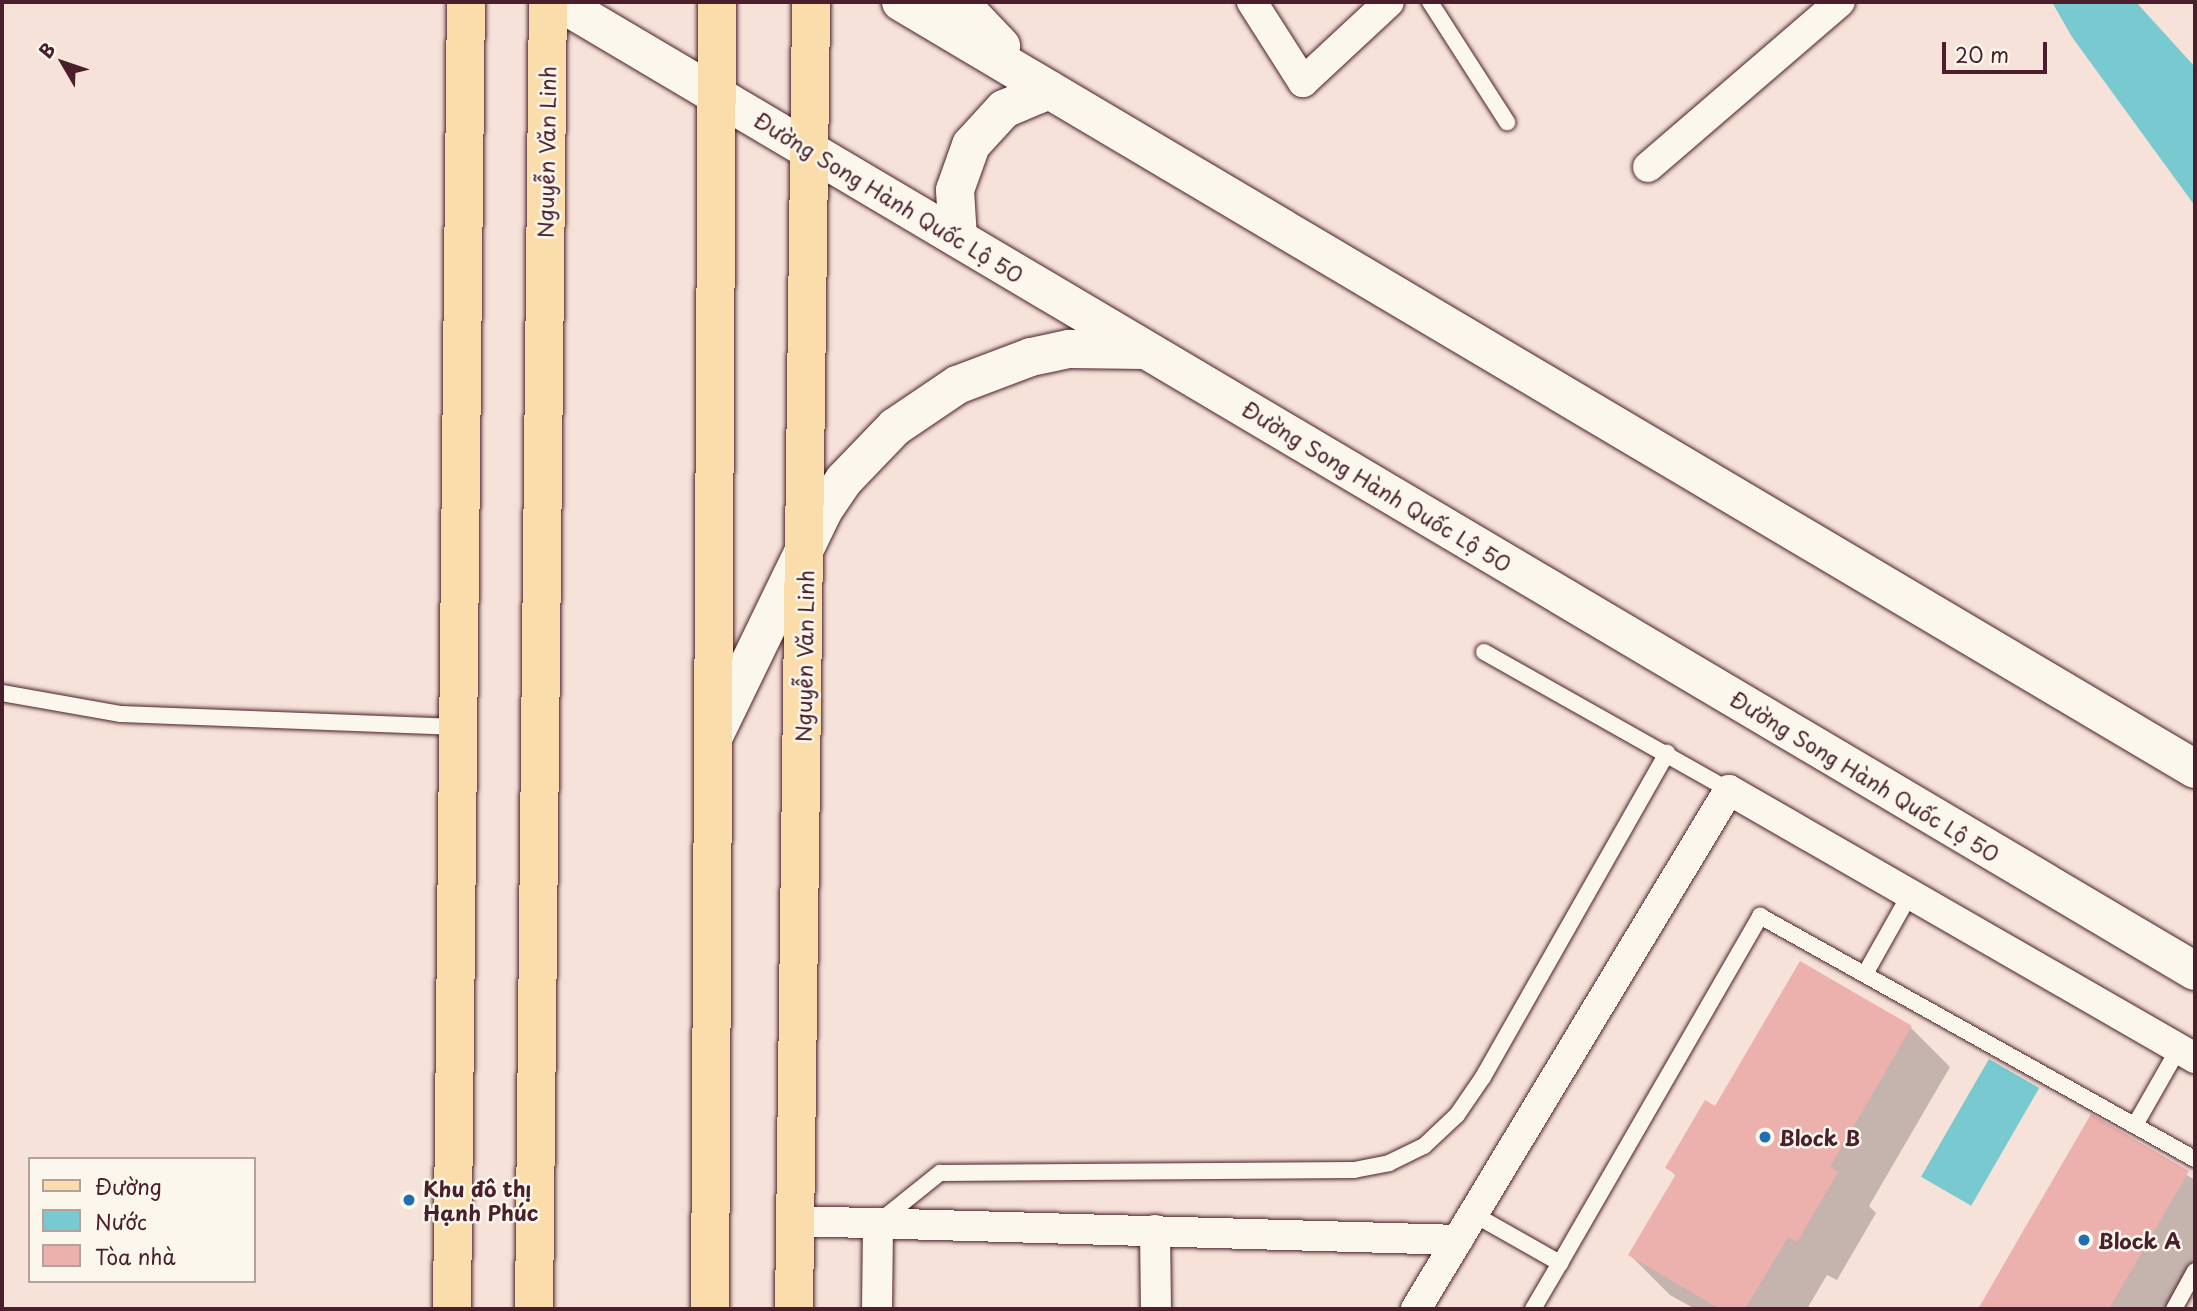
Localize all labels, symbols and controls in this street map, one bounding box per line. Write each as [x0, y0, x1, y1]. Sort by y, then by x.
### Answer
north arrow [28, 28, 98, 98]
scale bar [1945, 28, 2050, 72]
text: B [32, 36, 62, 64]
text: 20 m [1955, 38, 2009, 70]
street label: Nguyễn Văn Linh [532, 66, 560, 238]
street label: Đường Song Hành Quốc Lộ 50 [750, 107, 1028, 287]
street label: Đường Song Hành Quốc Lộ 50 [1238, 396, 1516, 576]
street label: Nguyễn Văn Linh [790, 570, 818, 742]
street label: Đường Song Hành Quốc Lộ 50 [1726, 686, 2004, 866]
place label: Block B [1779, 1124, 1859, 1150]
marker: Block B [1757, 1129, 1773, 1145]
legend [28, 1157, 256, 1283]
text: Đường [95, 1170, 162, 1202]
place label: Khu đô thị Hạnh Phúc [423, 1175, 538, 1225]
marker: Khu đô thị Hạnh Phúc [401, 1192, 417, 1208]
text: Nước [95, 1205, 147, 1237]
place label: Block A [2098, 1227, 2180, 1253]
marker: Block A [2076, 1232, 2092, 1248]
text: Tòa nhà [95, 1240, 175, 1272]

